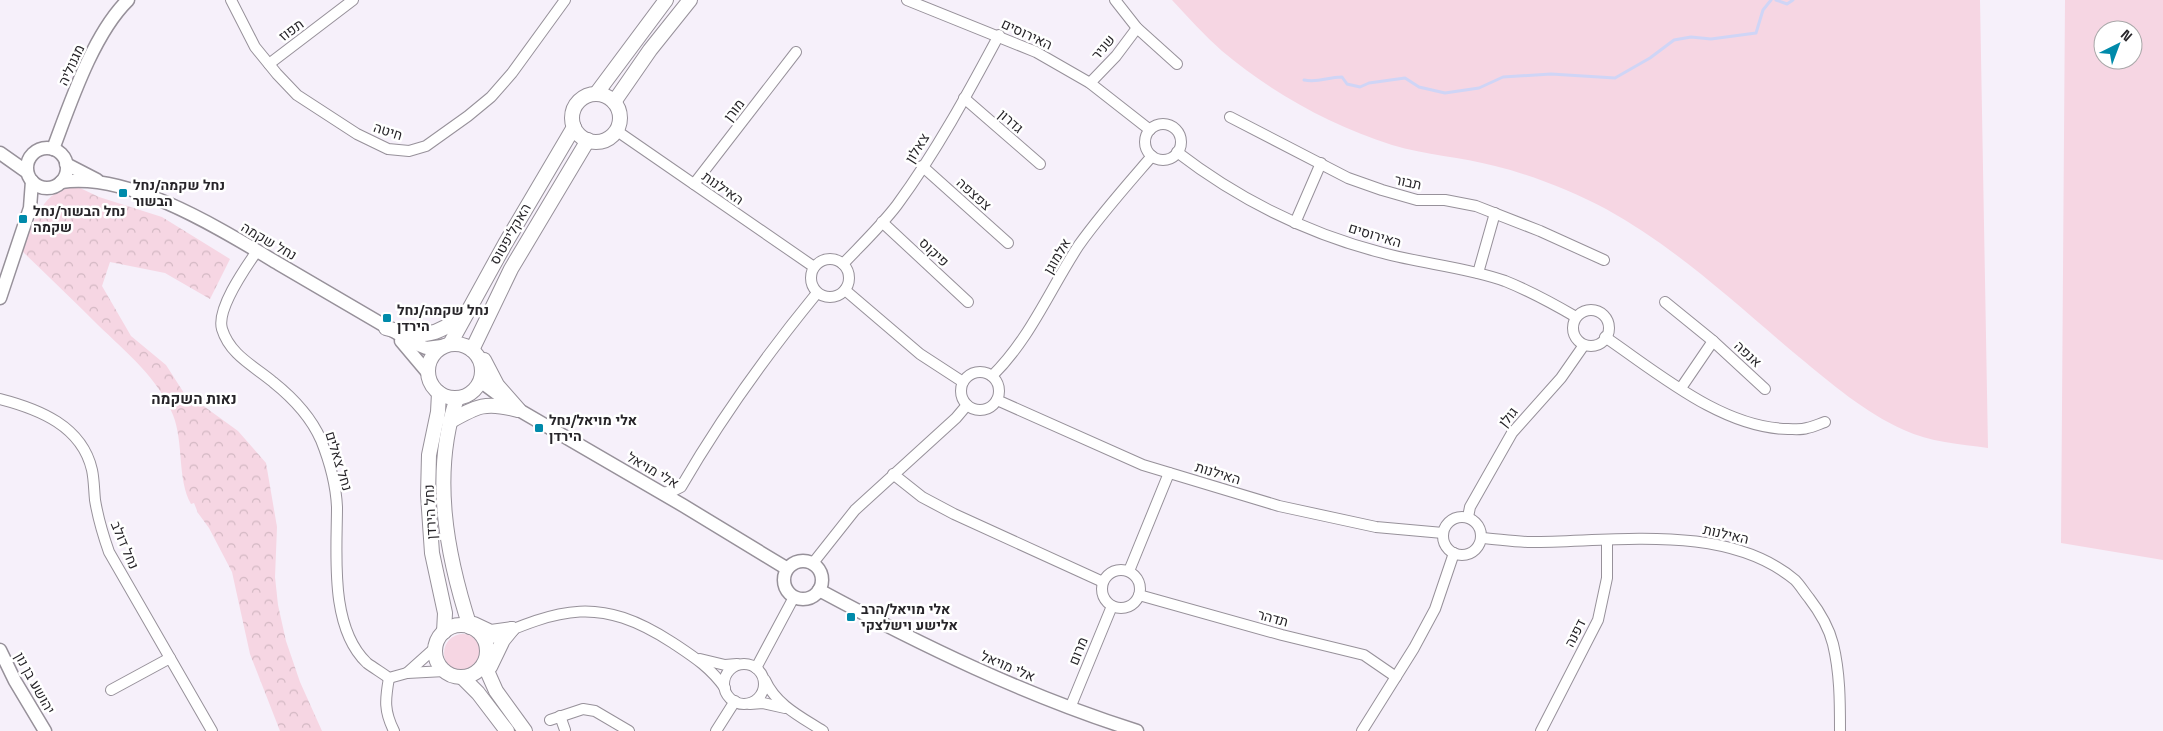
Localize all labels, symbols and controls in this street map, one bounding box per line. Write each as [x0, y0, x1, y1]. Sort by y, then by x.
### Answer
street label: האירוסים [999, 14, 1055, 54]
street label: תפוז [275, 15, 307, 45]
north arrow [2093, 20, 2143, 70]
text: N [2117, 26, 2136, 45]
street label: שניר [1087, 31, 1119, 63]
street label: מגנוליה [54, 42, 88, 88]
street label: מורן [720, 95, 748, 125]
street label: גדרון [995, 105, 1027, 137]
street label: חיטה [371, 118, 405, 144]
street label: צאלון [901, 129, 933, 166]
street label: האילנות [699, 167, 747, 209]
street label: תבור [1393, 170, 1423, 194]
street label: צפצפה [953, 174, 996, 215]
place label: נחל שקמה/נחל הבשור [133, 176, 225, 210]
marker: נחל שקמה/נחל הבשור [117, 187, 129, 199]
street label: האקליפטוס [485, 200, 535, 268]
place label: נחל הבשור/נחל שקמה [33, 202, 126, 236]
marker: נחל הבשור/נחל שקמה [17, 213, 29, 225]
street label: נחל שקמה [238, 218, 300, 264]
street label: האירוסים [1346, 218, 1404, 252]
street label: פיקוס [915, 234, 953, 270]
street label: אלמוגן [1039, 235, 1075, 277]
place label: נחל שקמה/נחל הירדן [397, 301, 489, 335]
marker: נחל שקמה/נחל הירדן [381, 312, 393, 324]
street label: אנפה [1731, 337, 1766, 371]
district label: נאות השקמה [151, 389, 237, 408]
street label: גולן [1494, 403, 1522, 431]
place label: אלי מויאל/נחל הירדן [549, 411, 637, 445]
marker: אלי מויאל/נחל הירדן [533, 422, 545, 434]
street label: נחל צאלים [321, 429, 357, 493]
street label: אלי מויאל [624, 448, 682, 492]
street label: האילנות [1193, 458, 1243, 488]
street label: נחל הירדן [420, 484, 440, 540]
street label: נחל דולב [107, 518, 143, 572]
street label: האילנות [1701, 520, 1751, 548]
place label: אלי מויאל/הרב אלישע וישלצקי [861, 600, 958, 634]
street label: תדהר [1256, 605, 1290, 631]
marker: אלי מויאל/הרב אלישע וישלצקי [845, 611, 857, 623]
street label: דפנה [1560, 616, 1590, 650]
street label: מרום [1064, 634, 1092, 668]
street label: אלי מויאל [978, 647, 1038, 686]
street label: יהושע בן נון [11, 649, 59, 717]

